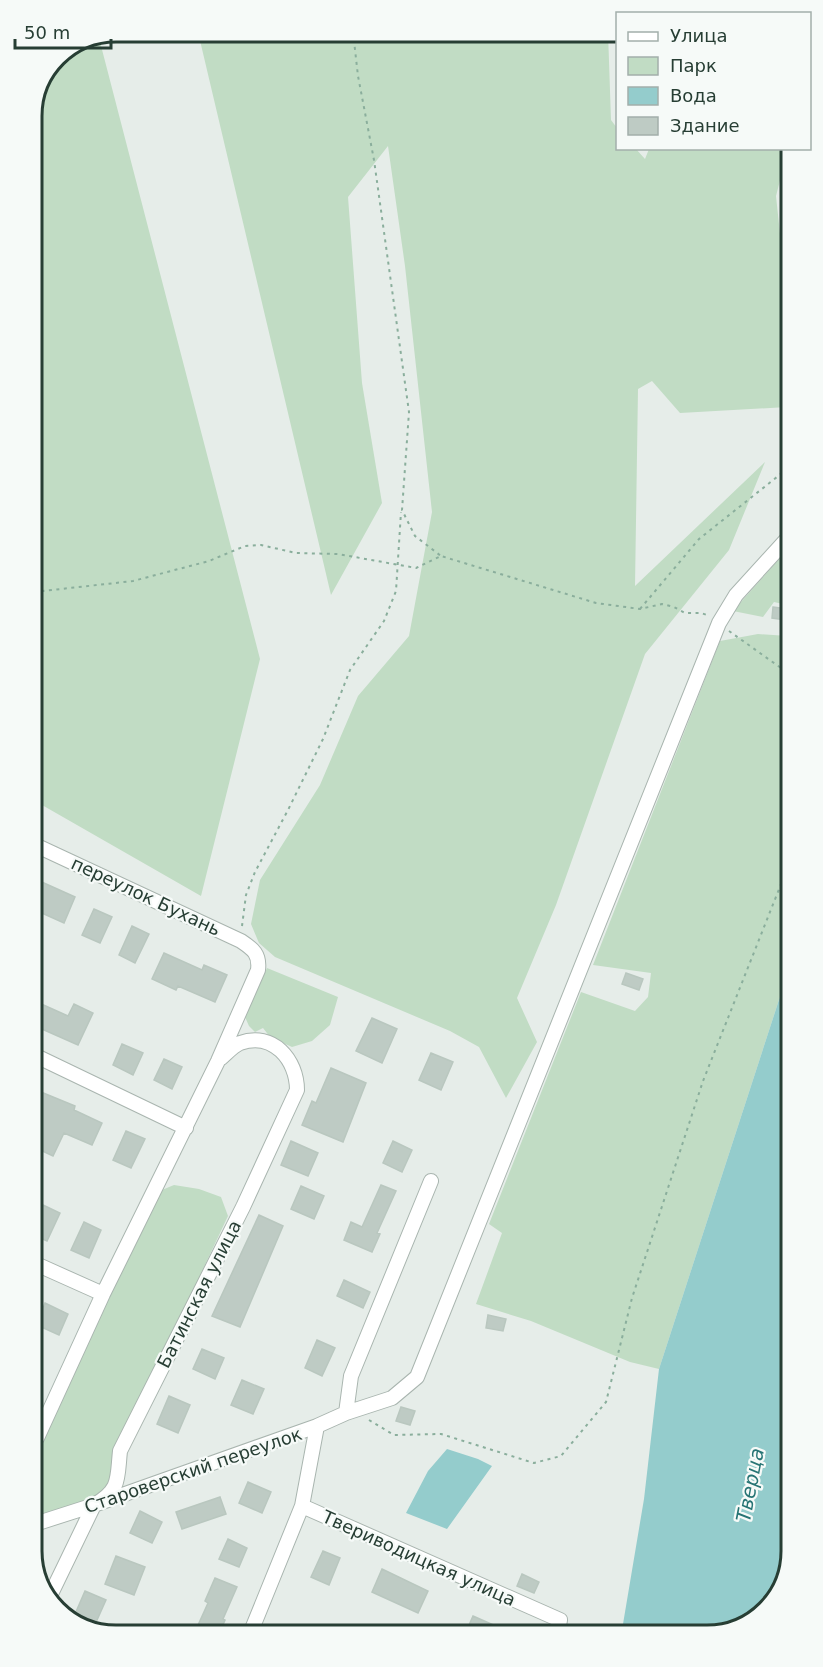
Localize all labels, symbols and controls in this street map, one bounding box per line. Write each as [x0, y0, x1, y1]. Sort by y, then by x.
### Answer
scale bar [15, 12, 111, 50]
legend [616, 12, 811, 150]
text: 50 m [24, 22, 70, 43]
text: Улица [670, 25, 727, 46]
text: Парк [670, 55, 717, 76]
text: Вода [670, 85, 717, 106]
text: Здание [670, 115, 740, 136]
street label: переулок Бухань [68, 852, 224, 940]
street label: Батинская улица [153, 1217, 245, 1371]
street label: Староверский переулок [81, 1423, 305, 1517]
water label: Тверца [731, 1446, 769, 1524]
street label: Твериводицкая улица [318, 1505, 519, 1610]

